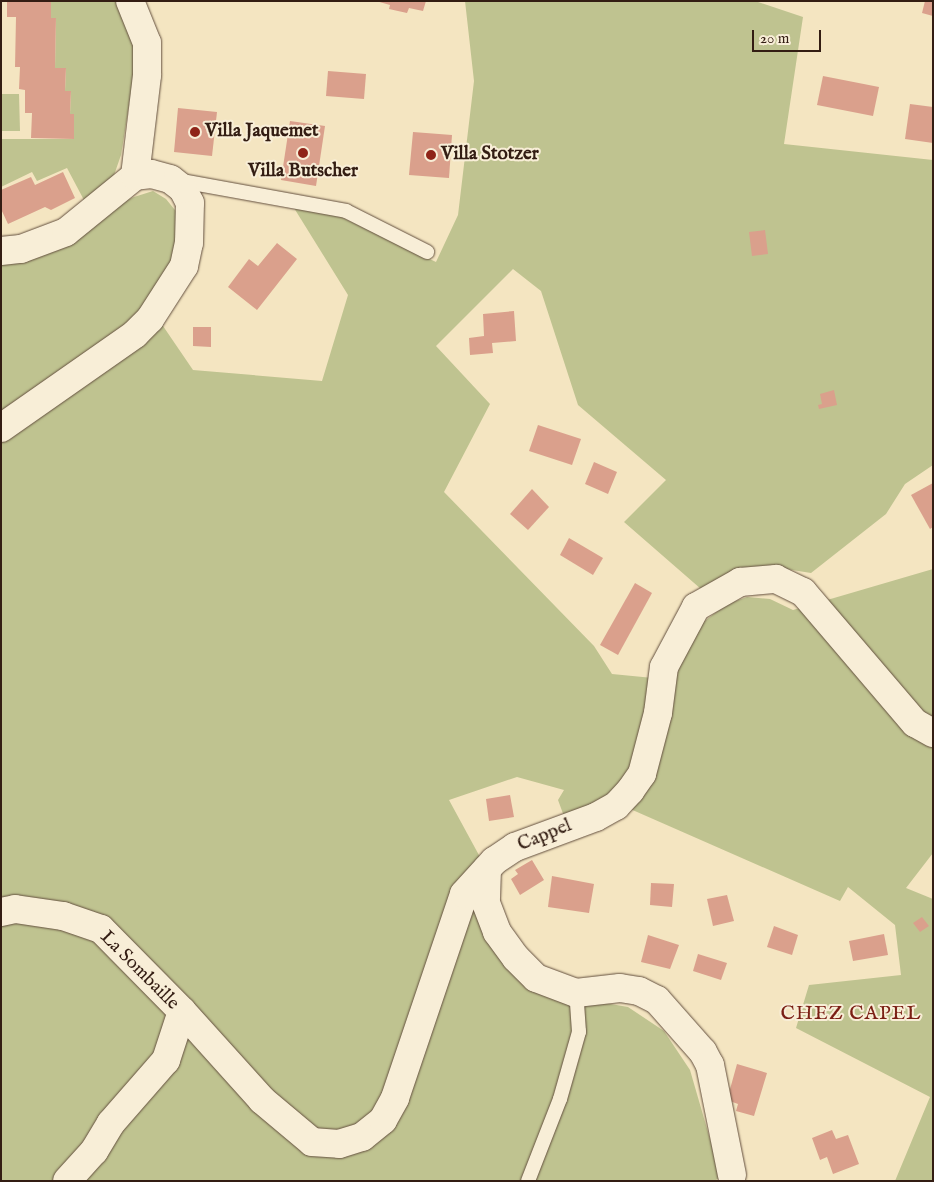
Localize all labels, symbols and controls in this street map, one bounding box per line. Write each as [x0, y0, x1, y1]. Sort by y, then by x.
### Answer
scale bar [754, 20, 823, 52]
text: 20 m [760, 29, 789, 48]
place label: Villa Jaquemet [205, 121, 319, 143]
marker: Villa Jaquemet [189, 126, 201, 138]
place label: Villa Stotzer [441, 144, 539, 166]
marker: Villa Butscher [297, 147, 309, 159]
marker: Villa Stotzer [425, 149, 437, 161]
place label: Villa Butscher [248, 161, 358, 183]
street label: Cappel [515, 815, 575, 857]
street label: La Sombaille [95, 927, 183, 1015]
district label: CHEZ CAPEL [779, 1001, 923, 1025]

